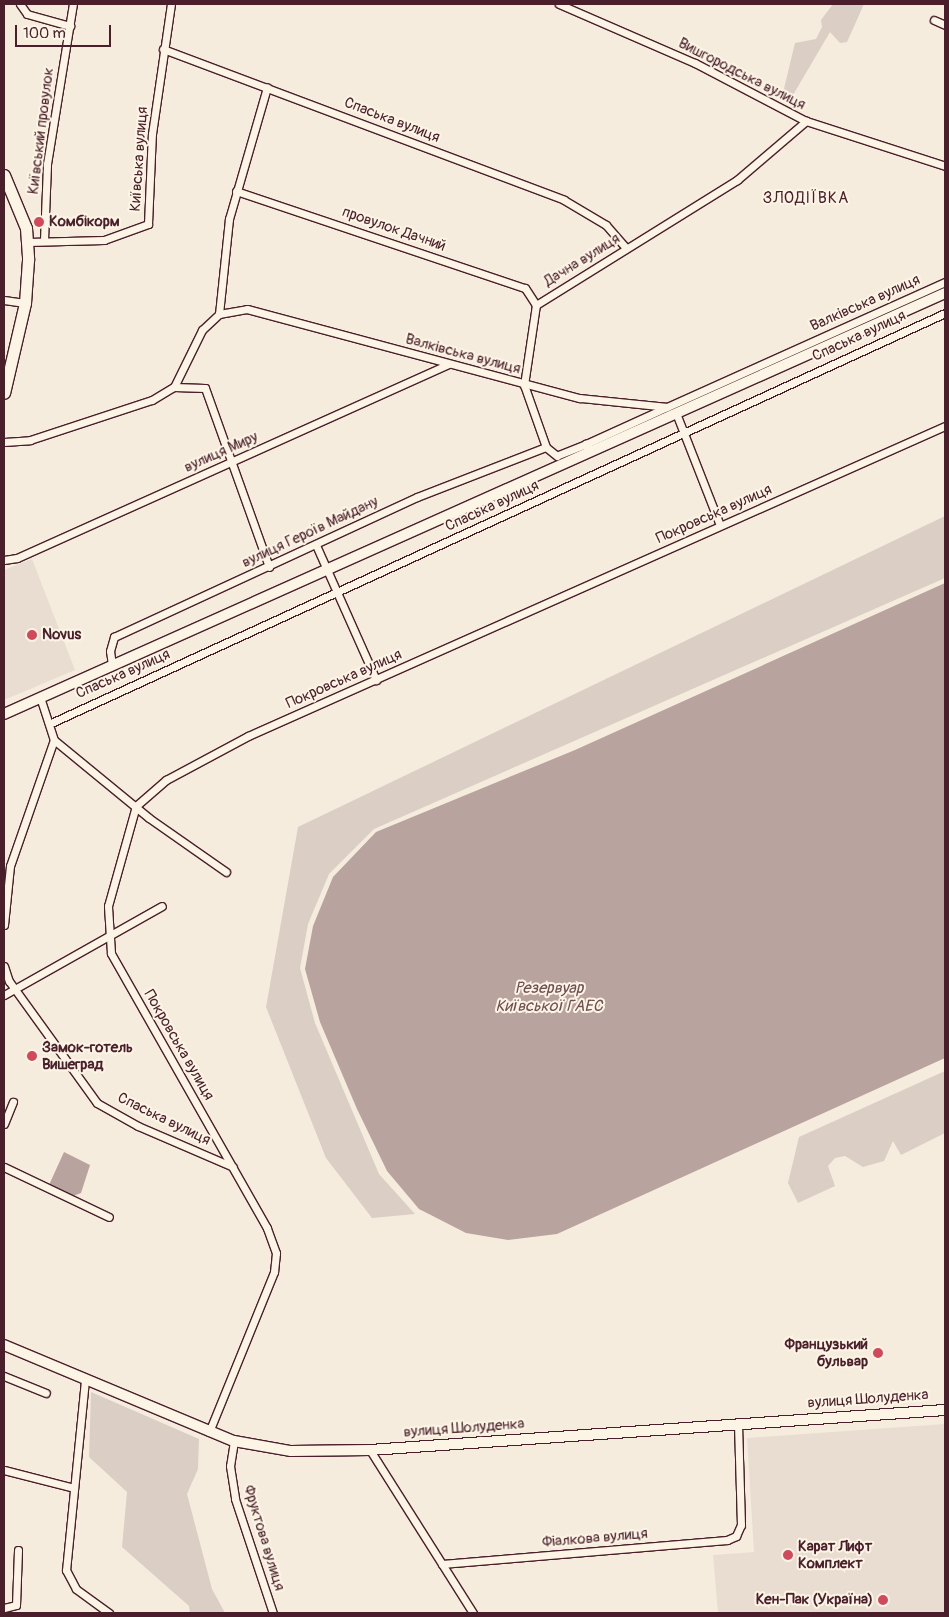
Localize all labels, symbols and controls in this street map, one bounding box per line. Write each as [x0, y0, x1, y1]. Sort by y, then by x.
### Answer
scale bar [18, 15, 114, 47]
text: 100 m [23, 24, 66, 43]
street label: Вишгородська вулиця [675, 34, 809, 114]
street label: Київський провулок [24, 67, 58, 195]
street label: Спаська вулиця [342, 93, 442, 147]
street label: Київська вулиця [126, 106, 152, 212]
district label: ЗЛОДІЇВКА [762, 188, 850, 208]
street label: провулок Дачний [340, 203, 448, 255]
place label: Комбікорм [49, 213, 120, 231]
marker: Комбікорм [33, 216, 45, 228]
street label: Дачна вулиця [541, 230, 623, 290]
street label: Валківська вулиця [807, 271, 923, 335]
street label: Спаська вулиця [809, 306, 909, 366]
street label: Валківська вулиця [403, 330, 523, 378]
street label: вулиця Миру [181, 428, 261, 476]
street label: Спаська вулиця [442, 476, 542, 536]
street label: Покровська вулиця [653, 480, 775, 548]
street label: вулиця Героїв Майдану [239, 492, 381, 572]
place label: Novus [42, 626, 81, 644]
marker: Novus [26, 629, 38, 641]
street label: Спаська вулиця [73, 645, 173, 703]
street label: Покровська вулиця [283, 645, 405, 713]
water label: Резервуар Київської ГАЕС [495, 978, 603, 1016]
street label: Покровська вулиця [140, 987, 218, 1103]
place label: Замок-готель Вишеград [42, 1038, 133, 1073]
marker: Замок-готель Вишеград [26, 1050, 38, 1062]
street label: Спаська вулиця [115, 1089, 213, 1149]
place label: Французький бульвар [785, 1335, 868, 1370]
marker: Французький бульвар [872, 1347, 884, 1359]
street label: вулиця Шолуденка [807, 1386, 929, 1412]
street label: вулиця Шолуденка [403, 1415, 525, 1441]
street label: Фруктова вулиця [239, 1483, 289, 1593]
street label: Фіалкова вулиця [542, 1524, 648, 1552]
place label: Карат Лифт Комплект [798, 1537, 872, 1572]
marker: Карат Лифт Комплект [782, 1549, 794, 1561]
place label: Кен-Пак (Україна) [756, 1591, 873, 1609]
marker: Кен-Пак (Україна) [877, 1594, 889, 1606]

